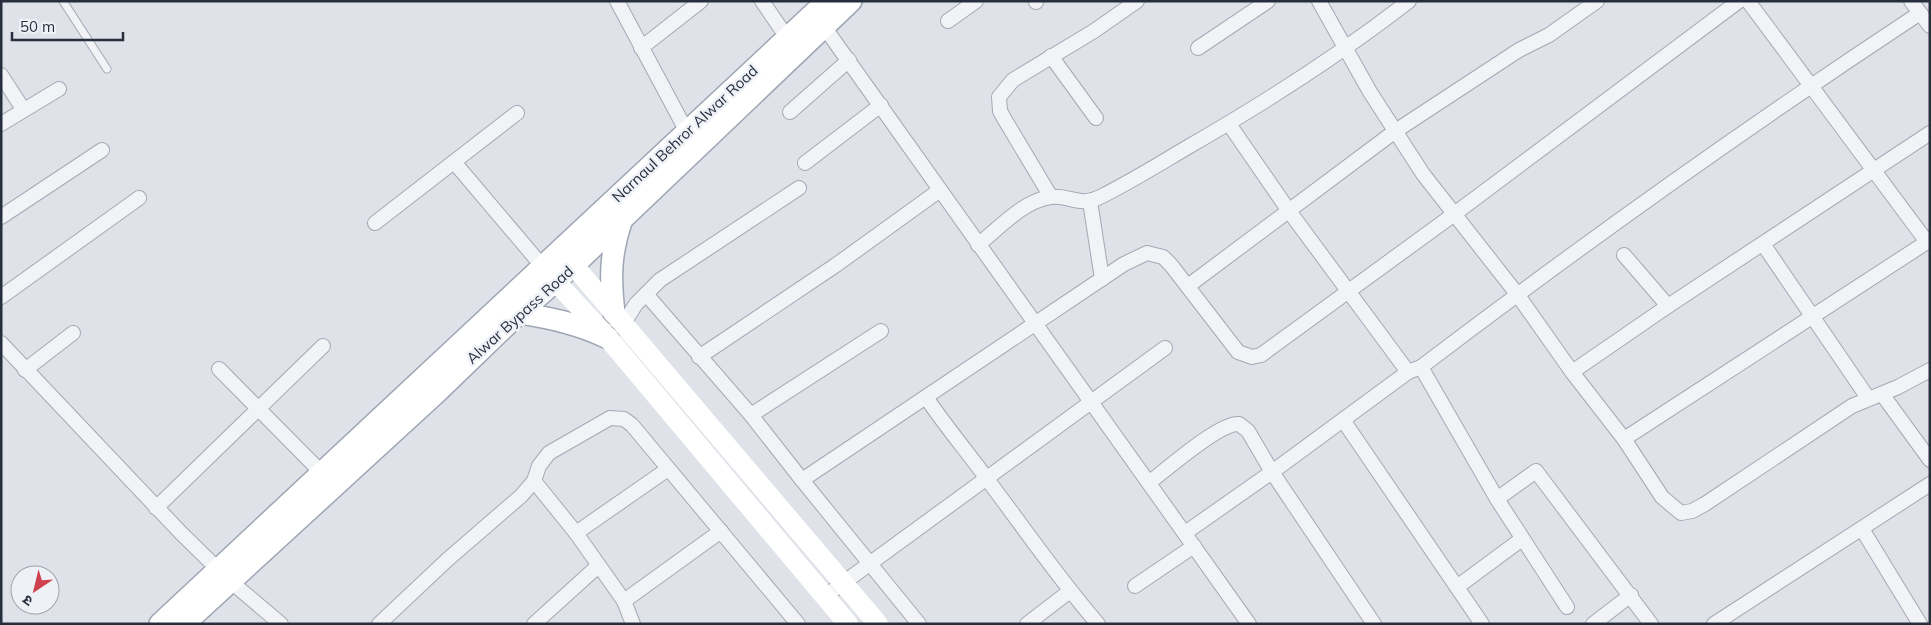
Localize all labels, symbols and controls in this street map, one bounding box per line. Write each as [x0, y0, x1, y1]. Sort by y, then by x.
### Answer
scale bar [12, 10, 124, 42]
text: 50 m [20, 17, 55, 36]
street label: Narnaul Behror Alwar Road [608, 61, 762, 206]
street label: Alwar Bypass Road [462, 262, 577, 368]
north arrow [10, 565, 60, 615]
text: उ [18, 590, 36, 610]

